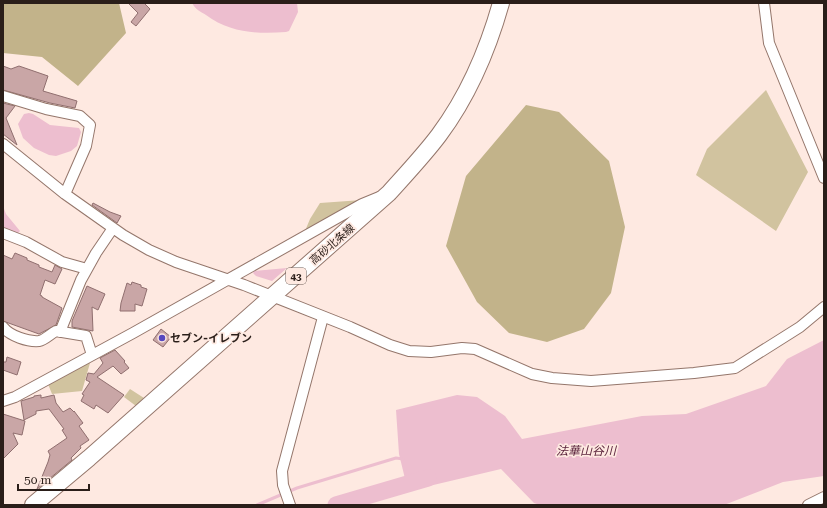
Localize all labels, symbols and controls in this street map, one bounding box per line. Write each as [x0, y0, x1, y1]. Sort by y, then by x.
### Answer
street label: 高砂北条線 [307, 221, 357, 267]
road number: 43 [286, 268, 306, 284]
place label: セブン-イレブン [170, 332, 252, 345]
marker: セブン-イレブン [157, 333, 167, 343]
water label: 法華山谷川 [556, 444, 618, 458]
scale bar [18, 466, 89, 492]
text: 50 m [24, 473, 51, 487]

